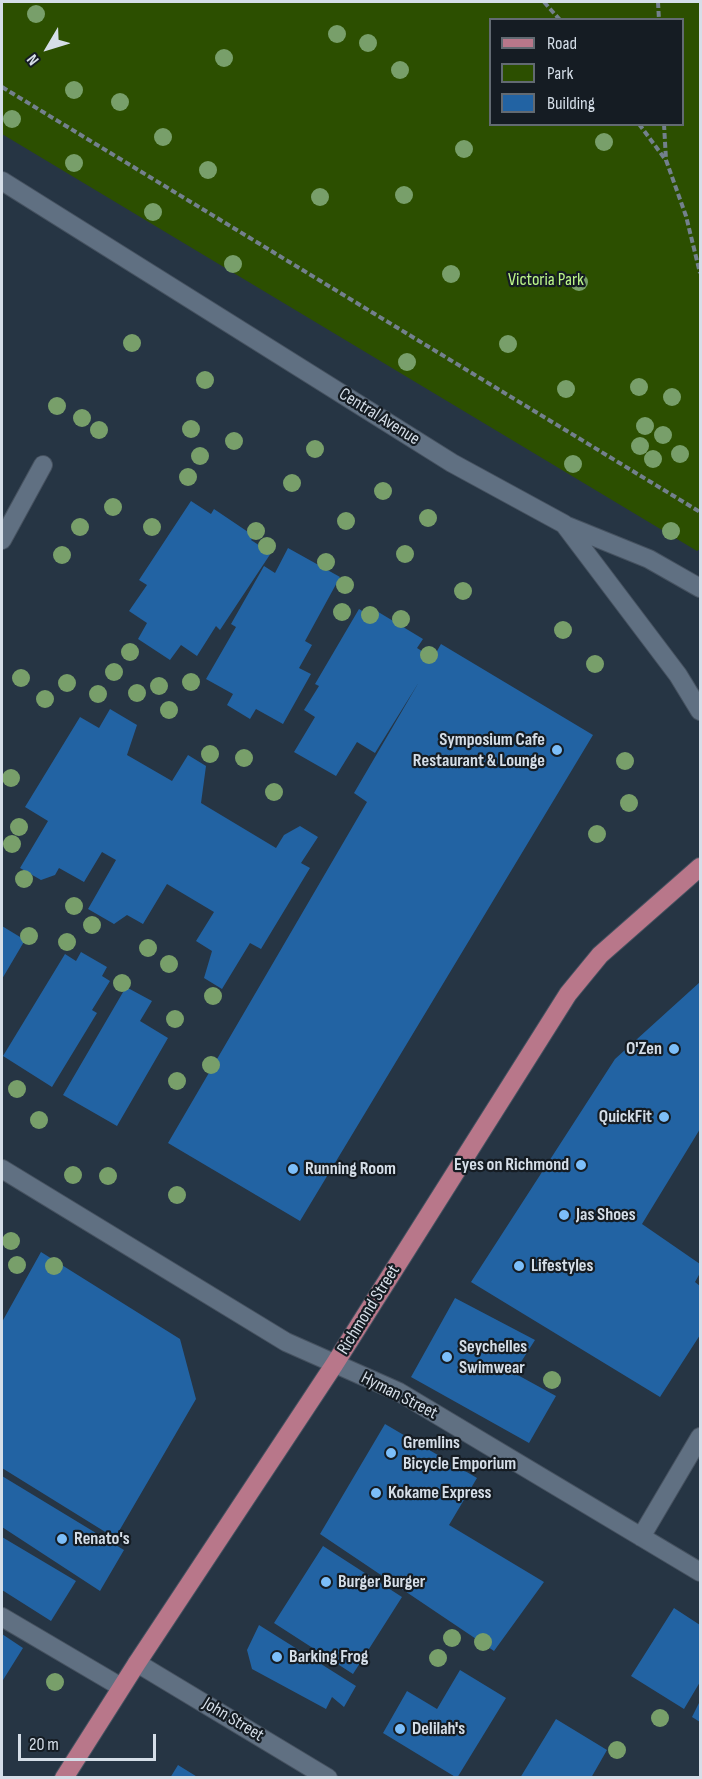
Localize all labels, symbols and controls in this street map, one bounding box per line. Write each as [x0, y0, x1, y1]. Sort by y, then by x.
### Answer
north arrow [18, 18, 78, 78]
legend [489, 18, 684, 126]
text: Road [547, 33, 577, 54]
text: N [23, 50, 44, 69]
text: Park [547, 63, 573, 84]
text: Building [547, 93, 595, 114]
park label: Victoria Park [508, 269, 584, 291]
street label: Central Avenue [335, 384, 423, 450]
place label: Symposium Cafe Restaurant & Lounge [413, 729, 545, 771]
marker: Symposium Cafe Restaurant & Lounge [550, 743, 564, 757]
place label: O'Zen [626, 1038, 662, 1060]
marker: O'Zen [667, 1042, 681, 1056]
place label: QuickFit [599, 1106, 652, 1128]
marker: QuickFit [657, 1110, 671, 1124]
place label: Eyes on Richmond [454, 1154, 569, 1176]
place label: Running Room [305, 1158, 396, 1180]
marker: Eyes on Richmond [574, 1158, 588, 1172]
marker: Running Room [286, 1162, 300, 1176]
place label: Jas Shoes [576, 1204, 636, 1226]
marker: Jas Shoes [557, 1208, 571, 1222]
place label: Lifestyles [531, 1255, 593, 1277]
marker: Lifestyles [512, 1259, 526, 1273]
street label: Richmond Street [333, 1261, 405, 1359]
place label: Seychelles Swimwear [459, 1336, 527, 1378]
marker: Seychelles Swimwear [440, 1350, 454, 1364]
street label: Hyman Street [357, 1368, 441, 1424]
place label: Gremlins Bicycle Emporium [403, 1432, 516, 1474]
marker: Gremlins Bicycle Emporium [384, 1446, 398, 1460]
place label: Kokame Express [388, 1482, 492, 1504]
marker: Kokame Express [369, 1486, 383, 1500]
place label: Renato's [74, 1528, 130, 1550]
marker: Renato's [55, 1532, 69, 1546]
place label: Burger Burger [338, 1571, 425, 1593]
marker: Burger Burger [319, 1575, 333, 1589]
place label: Barking Frog [289, 1646, 368, 1668]
marker: Barking Frog [270, 1650, 284, 1664]
street label: John Street [199, 1693, 267, 1747]
place label: Delilah's [412, 1718, 465, 1740]
scale bar [21, 1722, 159, 1760]
marker: Delilah's [393, 1722, 407, 1736]
text: 20 m [29, 1734, 59, 1755]

